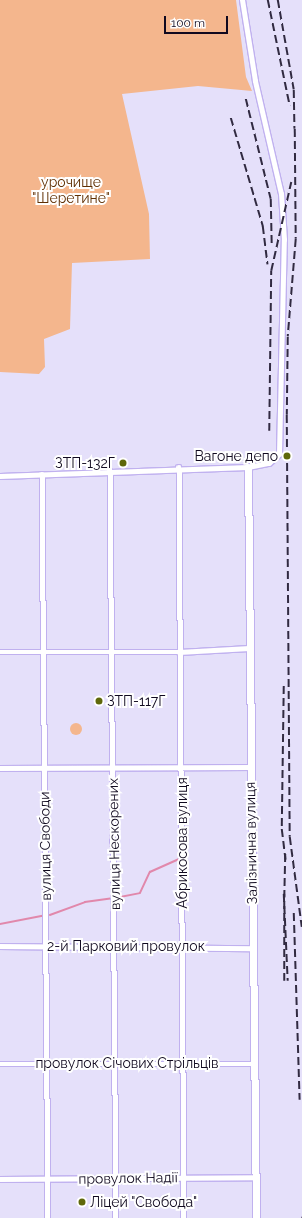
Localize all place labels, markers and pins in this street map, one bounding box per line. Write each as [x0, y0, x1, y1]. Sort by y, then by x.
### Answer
place label: Вагоне депо [194, 448, 278, 464]
marker: Вагоне депо [281, 450, 293, 462]
place label: ЗТП-132Г [55, 455, 115, 471]
marker: ЗТП-132Г [118, 458, 128, 468]
place label: ЗТП-117Г [107, 693, 166, 709]
marker: ЗТП-117Г [94, 696, 104, 706]
place label: Ліцей "Свобода" [90, 1194, 197, 1210]
marker: Ліцей "Свобода" [77, 1197, 87, 1207]

